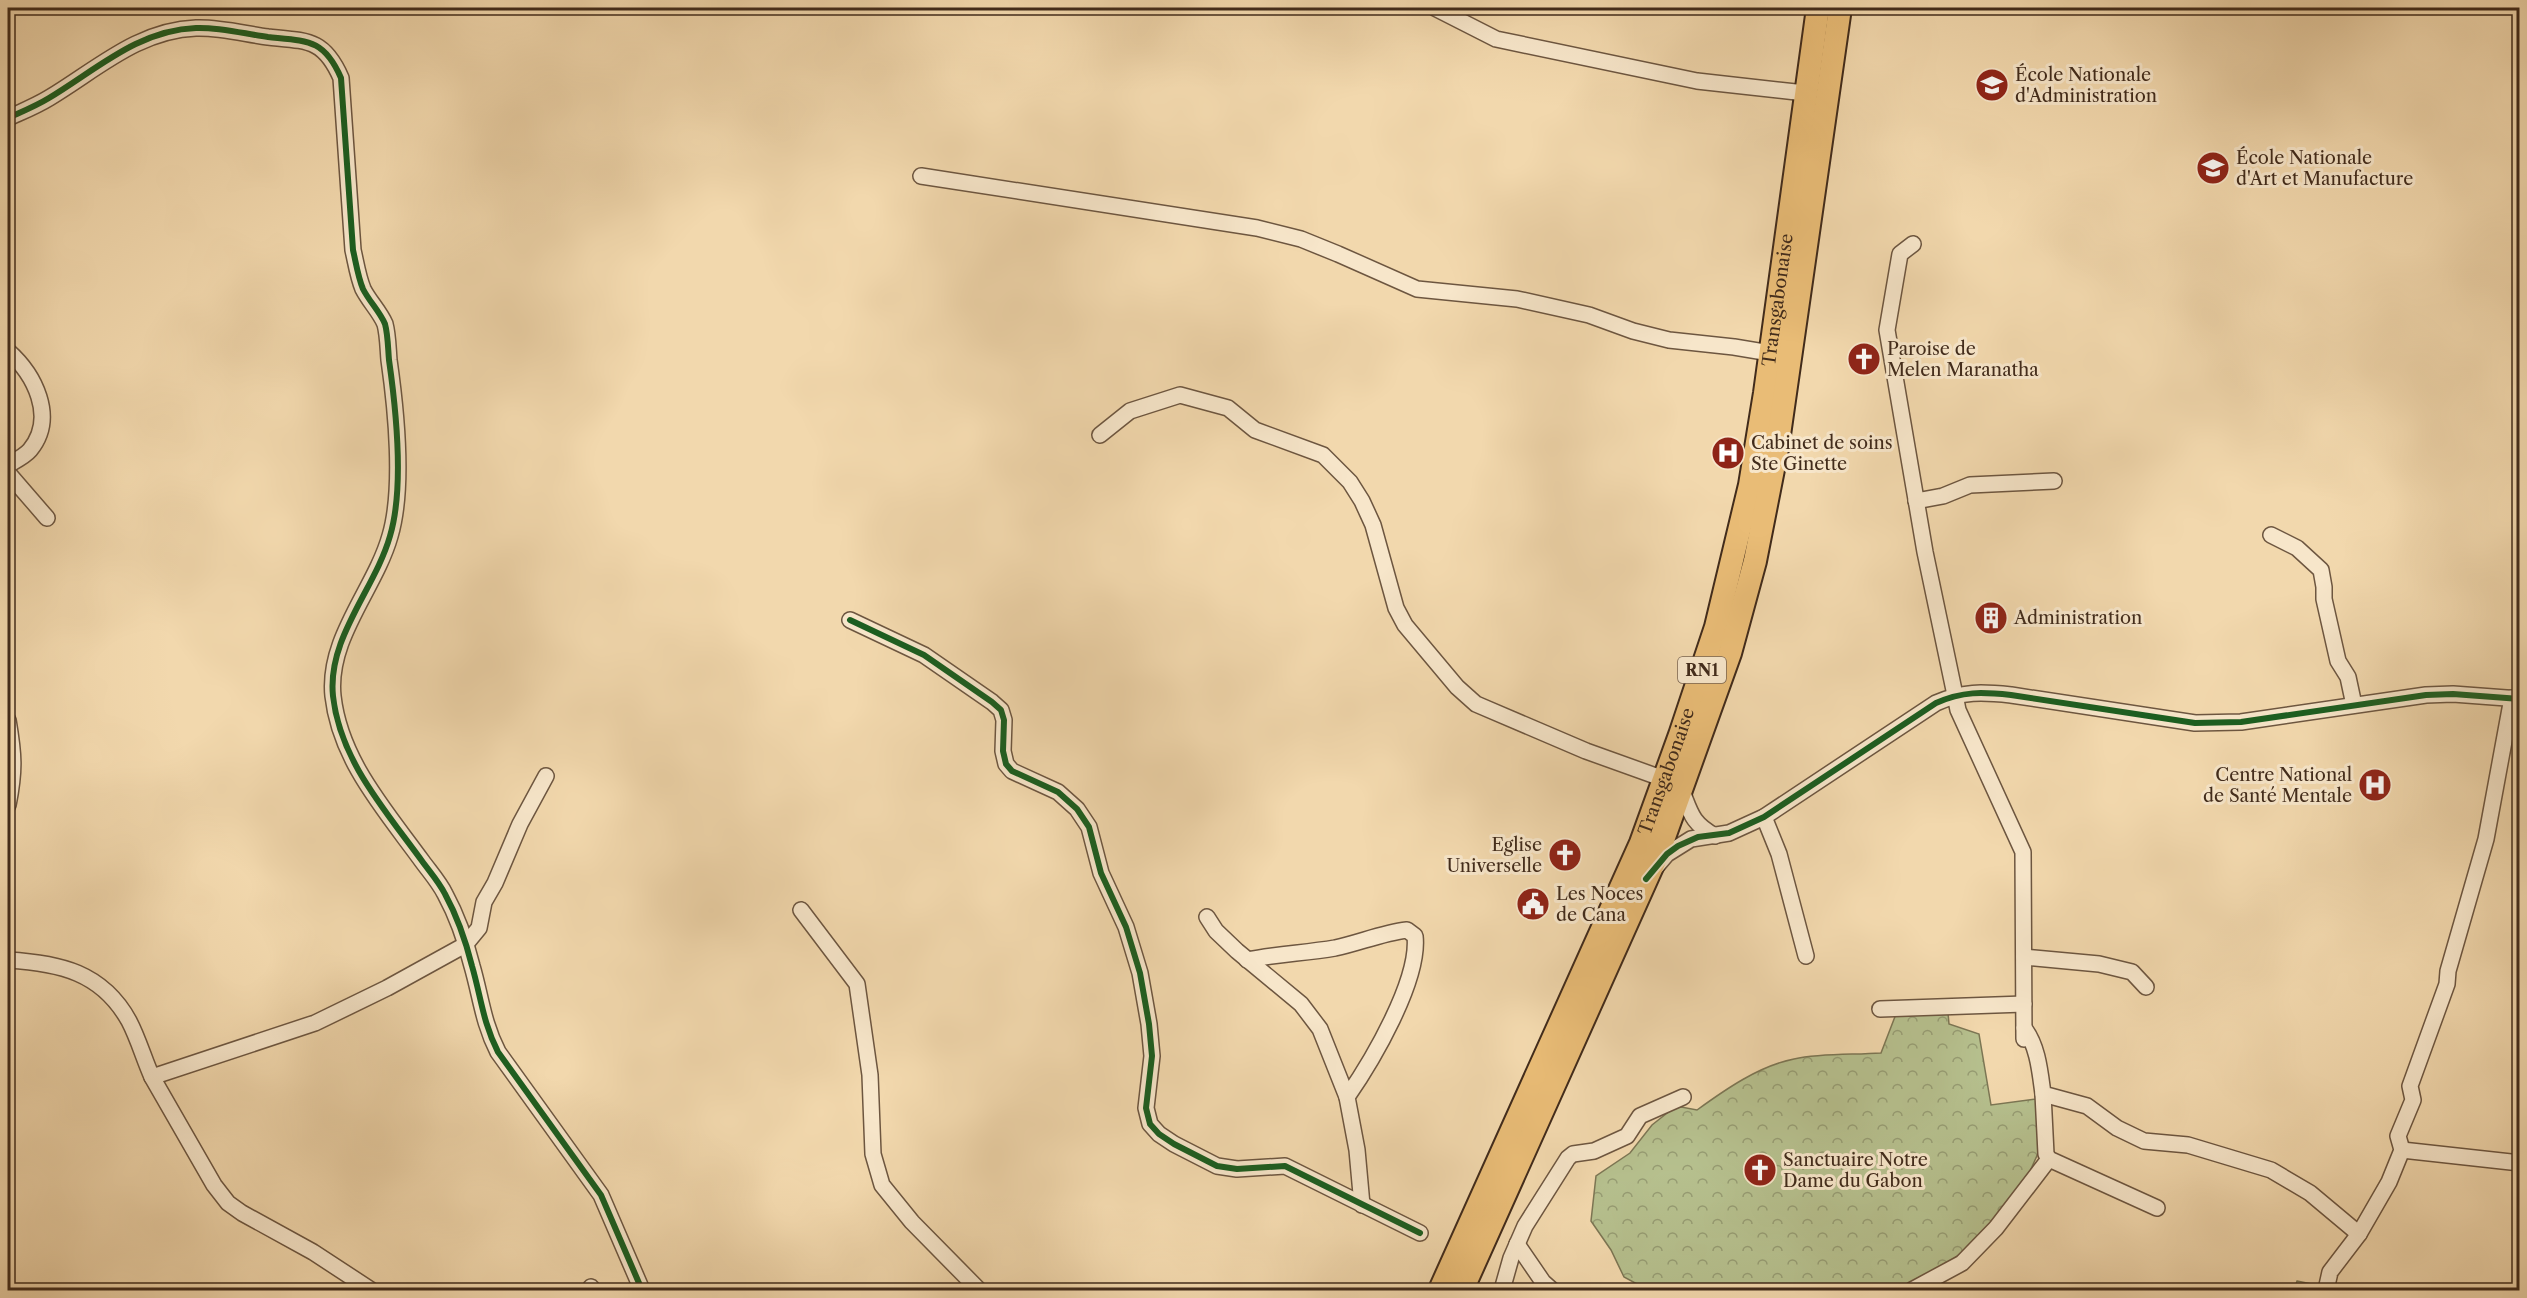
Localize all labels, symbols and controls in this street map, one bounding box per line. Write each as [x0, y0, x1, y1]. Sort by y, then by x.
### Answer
place label: École Nationale d'Administration [2015, 63, 2157, 107]
school or university icon: École Nationale d'Administration [1974, 67, 2010, 103]
place label: École Nationale d'Art et Manufacture [2236, 146, 2413, 190]
school or university icon: École Nationale d'Art et Manufacture [2195, 150, 2231, 186]
street label: Transgabonaise [1758, 232, 1798, 368]
place label: Paroise de Melen Maranatha [1887, 338, 2039, 381]
church icon: Paroise de Melen Maranatha [1846, 341, 1882, 377]
place label: Cabinet de soins Ste Ginette [1751, 432, 1893, 475]
hospital icon: Cabinet de soins Ste Ginette [1710, 435, 1746, 471]
building icon: Administration [1973, 600, 2009, 636]
place label: Administration [2013, 607, 2142, 629]
road number: RN1 [1678, 657, 1726, 683]
street label: Transgabonaise [1634, 705, 1699, 838]
place label: Centre National de Santé Mentale [2203, 764, 2352, 807]
hospital icon: Centre National de Santé Mentale [2357, 767, 2393, 803]
place label: Eglise Universelle [1446, 834, 1542, 877]
church icon: Eglise Universelle [1547, 837, 1583, 873]
place label: Les Noces de Cana [1556, 883, 1643, 926]
public building icon: Les Noces de Cana [1515, 886, 1551, 922]
place label: Sanctuaire Notre Dame du Gabon [1783, 1149, 1928, 1192]
church icon: Sanctuaire Notre Dame du Gabon [1742, 1152, 1778, 1188]

